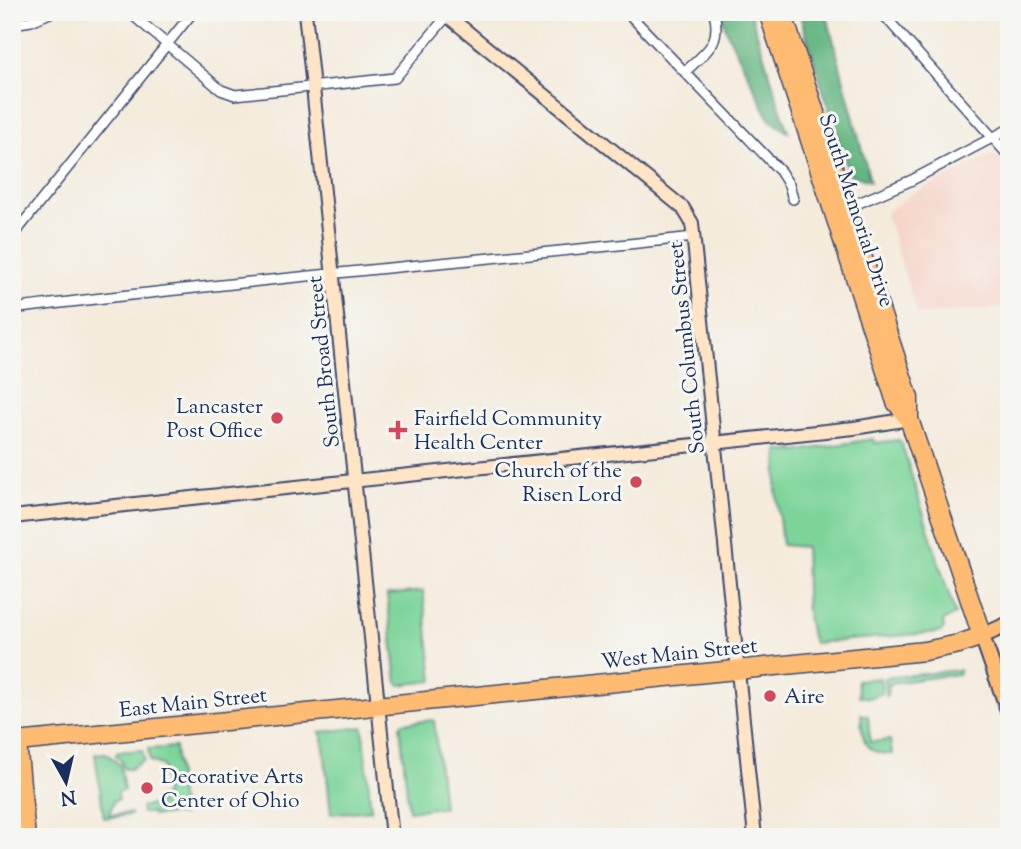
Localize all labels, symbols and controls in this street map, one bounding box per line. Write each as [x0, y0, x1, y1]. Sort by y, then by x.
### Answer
street label: South Memorial Drive [810, 110, 901, 311]
street label: South Columbus Street [662, 240, 714, 455]
street label: South Broad Street [301, 274, 349, 449]
place label: Lancaster Post Office [167, 393, 263, 447]
place label: Fairfield Community Health Center [414, 405, 603, 459]
marker: Lancaster Post Office [269, 410, 285, 426]
marker: Fairfield Community Health Center [388, 420, 408, 440]
place label: Church of the Risen Lord [494, 457, 622, 511]
marker: Church of the Risen Lord [628, 474, 644, 490]
street label: West Main Street [600, 632, 759, 678]
street label: East Main Street [118, 681, 269, 727]
place label: Aire [784, 683, 825, 713]
marker: Aire [762, 688, 778, 704]
north arrow [32, 748, 102, 818]
place label: Decorative Arts Center of Ohio [161, 763, 303, 817]
marker: Decorative Arts Center of Ohio [139, 780, 155, 796]
text: N [59, 782, 77, 811]

